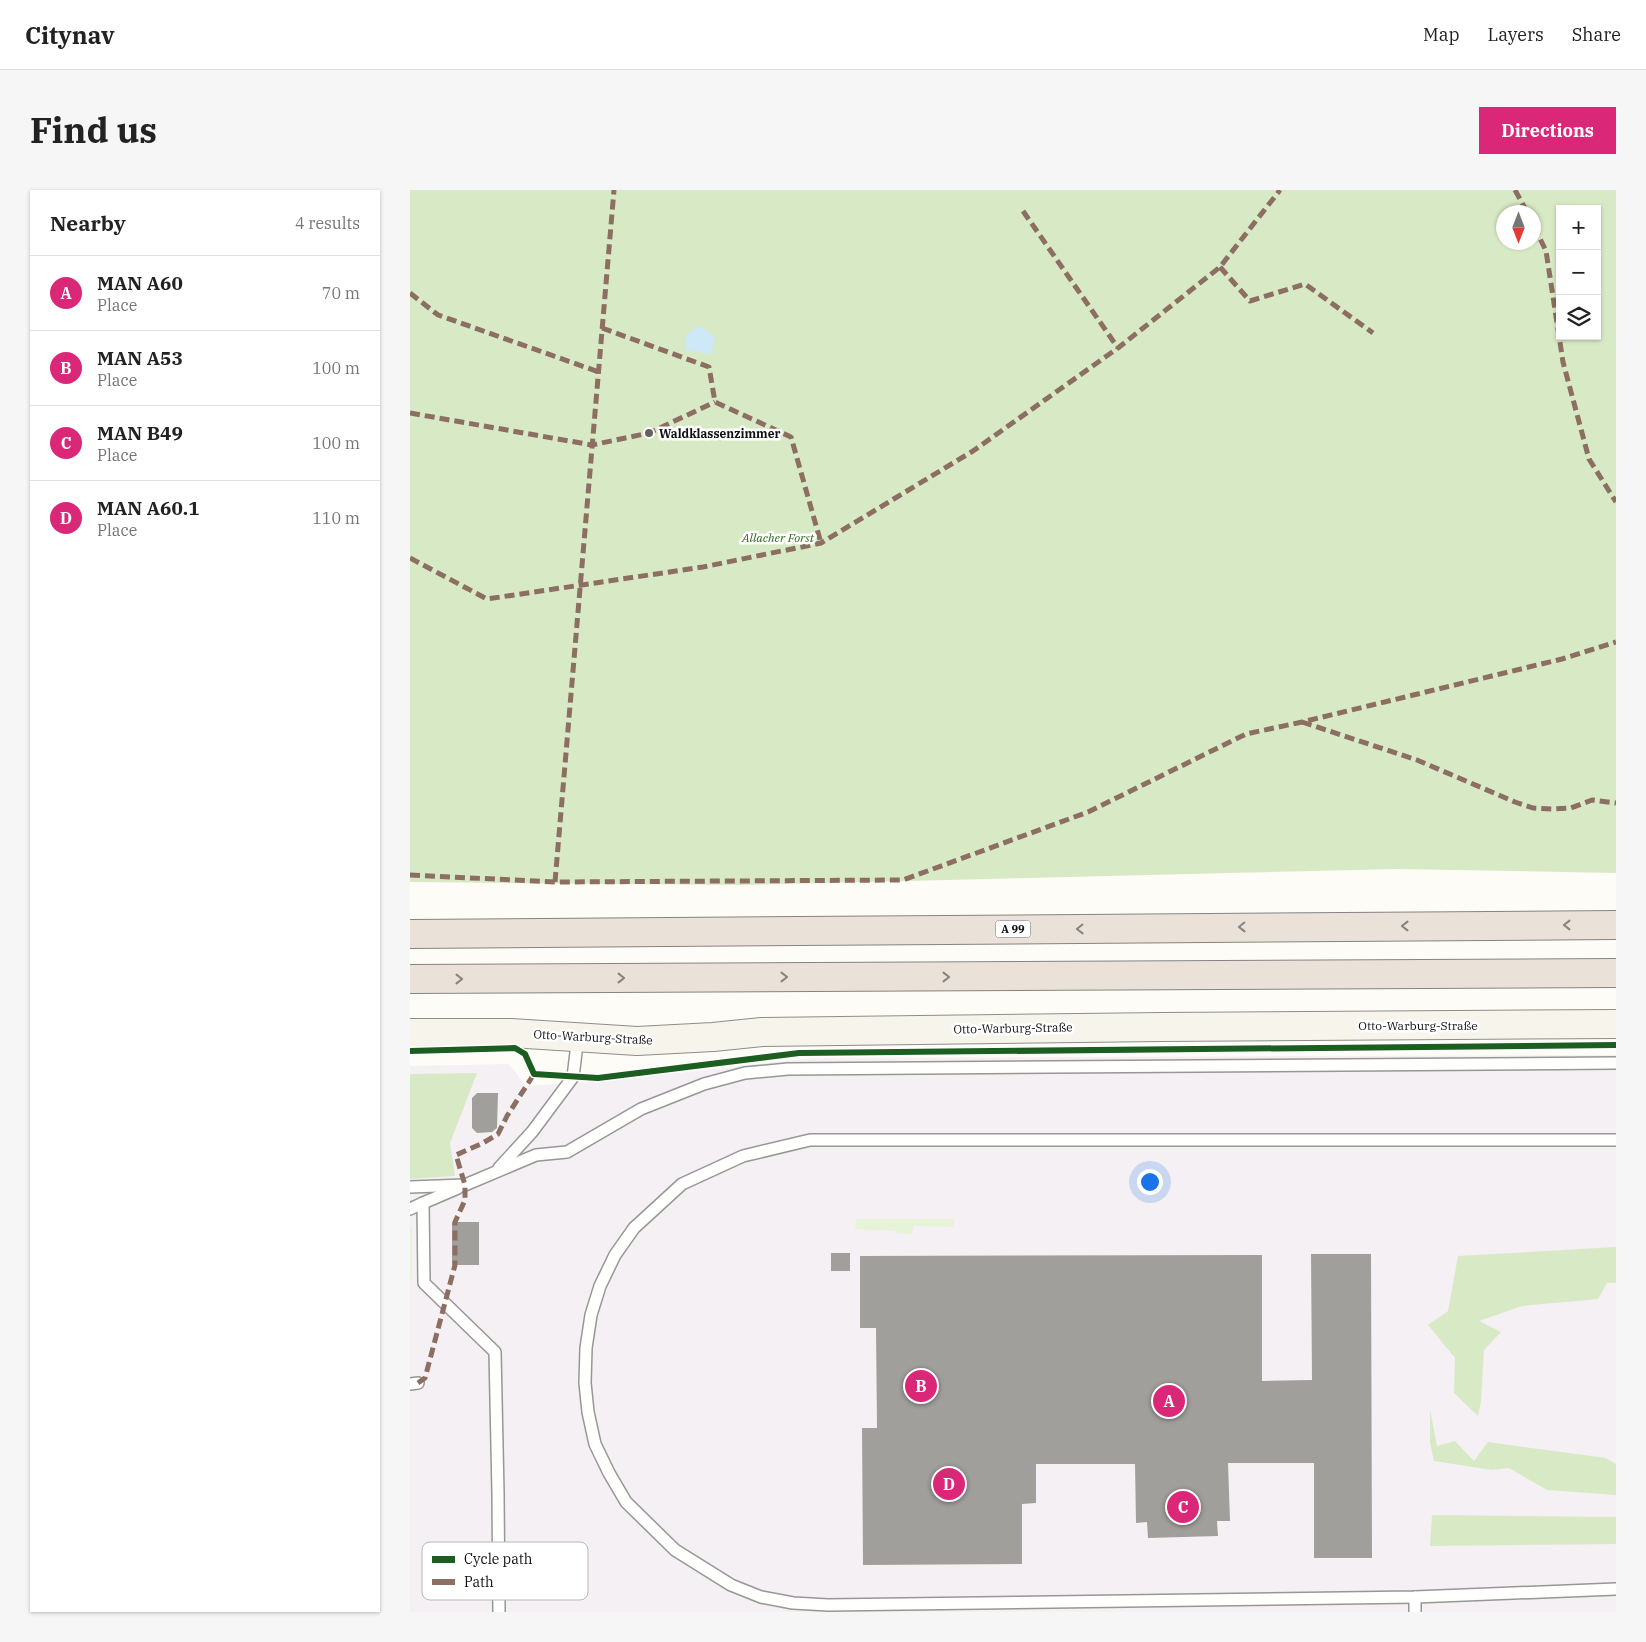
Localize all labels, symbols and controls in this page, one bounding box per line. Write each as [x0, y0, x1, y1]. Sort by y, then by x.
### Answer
text: Citynav [25, 19, 114, 51]
text: Map [1423, 23, 1460, 46]
text: Layers [1488, 23, 1544, 46]
text: Share [1572, 23, 1621, 46]
text: Find us [30, 107, 157, 153]
button: Directions [1479, 107, 1616, 154]
north arrow [1496, 205, 1541, 250]
map controls [1556, 205, 1601, 340]
button: + [1556, 205, 1601, 250]
text: Nearby [50, 209, 126, 237]
text: 4 results [295, 213, 360, 233]
button: − [1556, 250, 1601, 295]
text: MAN A60 [97, 271, 183, 295]
text: A [60, 283, 72, 303]
text: 70 m [322, 283, 360, 303]
text: Place [97, 295, 137, 315]
button: layers [1556, 295, 1601, 340]
text: MAN A53 [97, 346, 183, 370]
text: B [60, 358, 72, 378]
text: 100 m [312, 358, 360, 378]
text: Place [97, 370, 137, 390]
text: MAN B49 [97, 421, 183, 445]
place label: Waldklassenzimmer [659, 426, 781, 441]
marker: Waldklassenzimmer [643, 427, 655, 439]
text: C [61, 433, 71, 453]
text: 100 m [312, 433, 360, 453]
text: Place [97, 445, 137, 465]
text: MAN A60.1 [97, 496, 200, 520]
text: D [60, 508, 72, 528]
text: 110 m [312, 508, 360, 528]
text: Place [97, 520, 137, 540]
park label: Allacher Forst [741, 530, 815, 545]
one-way arrow [1563, 920, 1571, 930]
road number: A 99 [996, 921, 1030, 938]
one-way arrow [1401, 921, 1408, 931]
one-way arrow [1238, 922, 1246, 932]
one-way arrow [1076, 924, 1084, 934]
one-way arrow [780, 972, 788, 982]
one-way arrow [942, 972, 950, 982]
one-way arrow [618, 973, 625, 983]
one-way arrow [455, 974, 463, 984]
street label: Otto-Warburg-Straße [1358, 1018, 1478, 1033]
street label: Otto-Warburg-Straße [953, 1019, 1073, 1037]
street label: Otto-Warburg-Straße [533, 1026, 653, 1048]
your location [1137, 1169, 1163, 1195]
pin: B [905, 1367, 937, 1405]
pin: A [1153, 1382, 1185, 1420]
pin: D [933, 1465, 965, 1503]
pin: C [1167, 1488, 1199, 1526]
legend [422, 1542, 588, 1600]
text: Cycle path [464, 1550, 533, 1568]
text: Path [464, 1573, 494, 1591]

